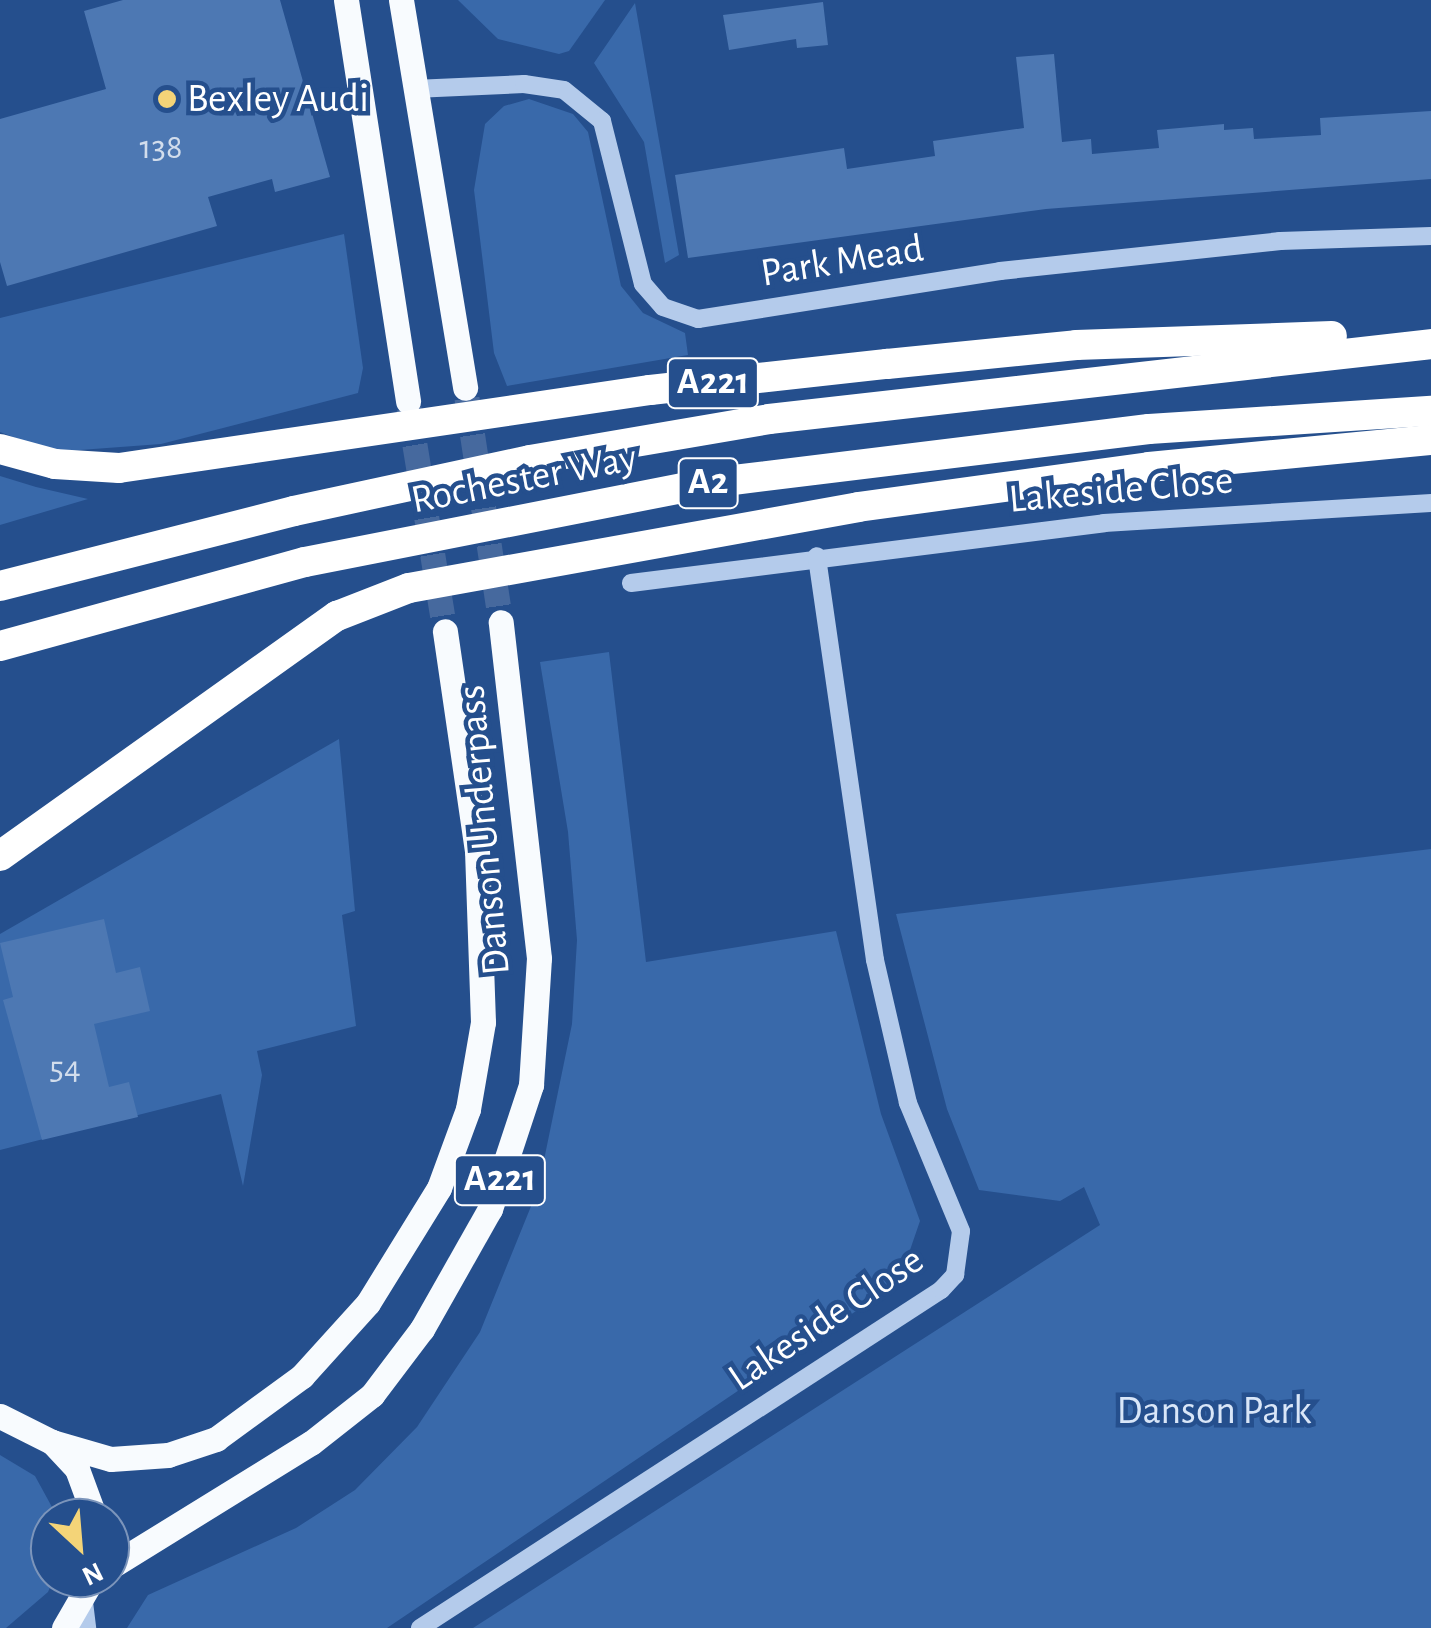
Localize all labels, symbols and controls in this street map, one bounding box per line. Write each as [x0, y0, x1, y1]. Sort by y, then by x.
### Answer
place label: Bexley Audi [187, 75, 369, 123]
marker: Bexley Audi [156, 88, 178, 110]
house number: 138 [139, 127, 183, 169]
street label: Park Mead [757, 224, 927, 298]
road number: A221 [666, 350, 760, 416]
street label: Rochester Way [407, 434, 641, 524]
road number: A2 [676, 450, 740, 516]
street label: Lakeside Close [1007, 456, 1235, 524]
street label: Danson Underpass [447, 683, 521, 977]
house number: 54 [49, 1048, 81, 1090]
road number: A221 [452, 1147, 548, 1213]
street label: Lakeside Close [719, 1236, 933, 1402]
park label: Danson Park [1117, 1387, 1311, 1435]
north arrow [30, 1498, 130, 1598]
text: N [77, 1556, 107, 1590]

